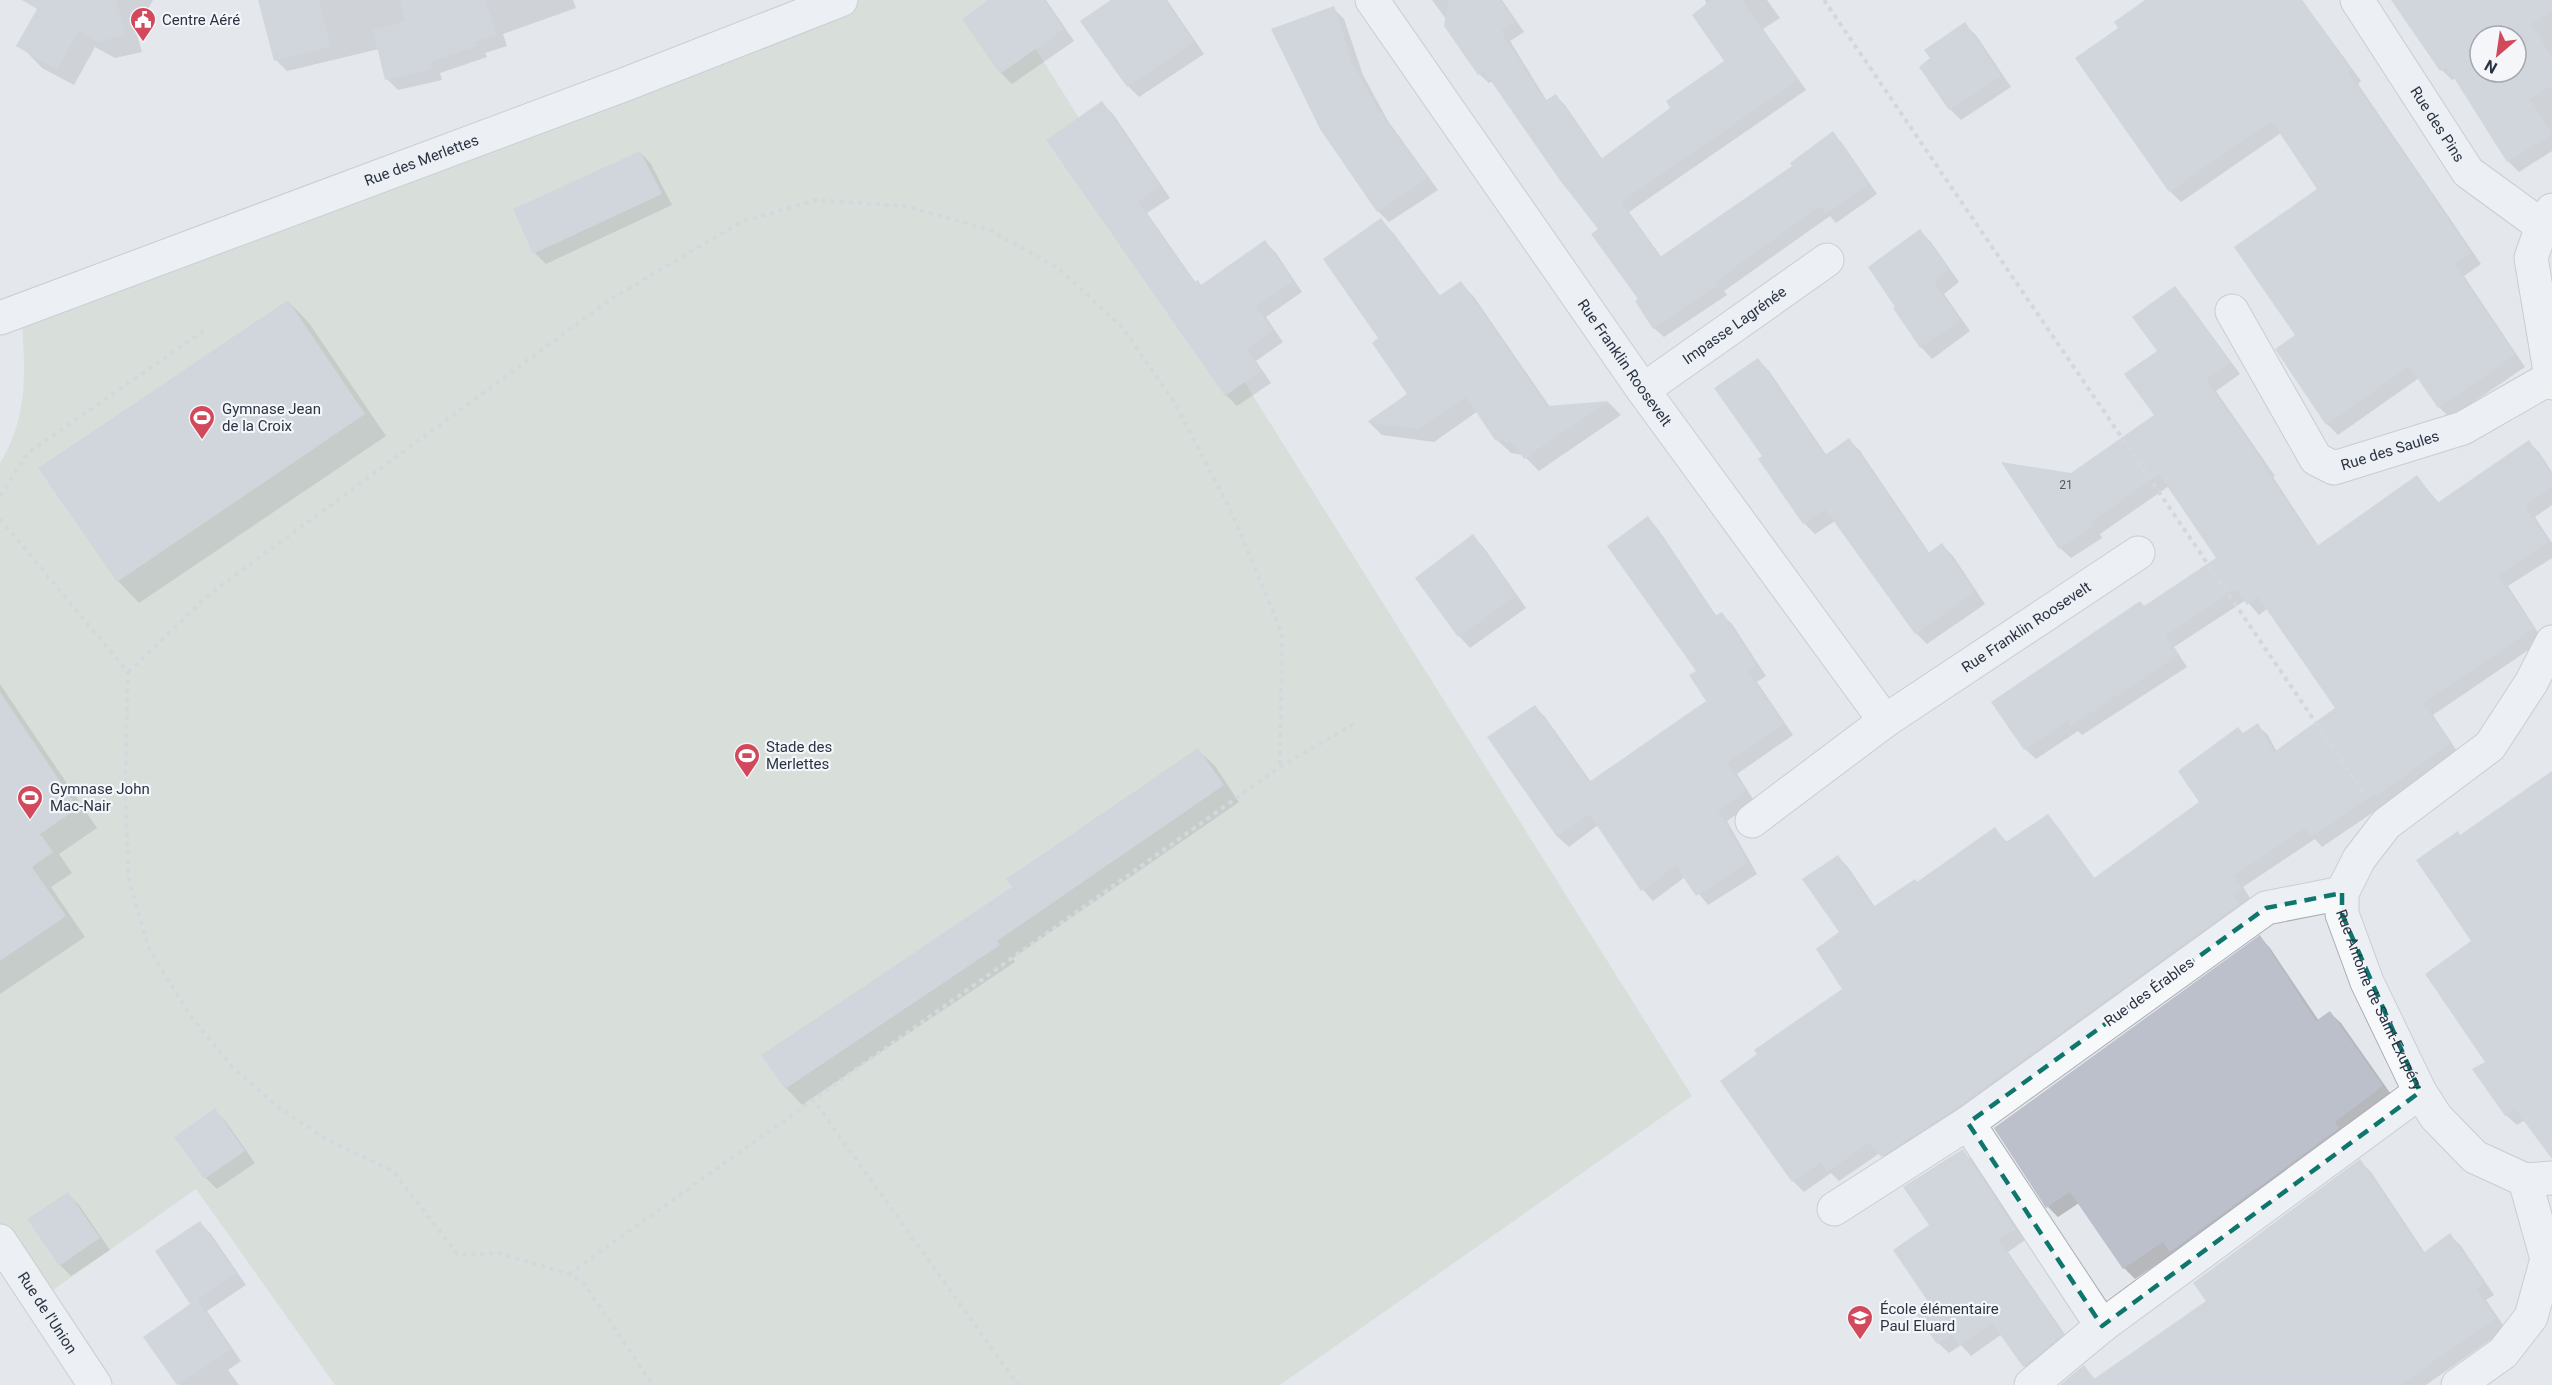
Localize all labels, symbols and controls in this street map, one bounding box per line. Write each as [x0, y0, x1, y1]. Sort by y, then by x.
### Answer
public building icon: Centre Aéré [128, 5, 158, 43]
place label: Centre Aéré [162, 11, 240, 29]
north arrow [2468, 24, 2528, 84]
text: N [2481, 56, 2501, 78]
street label: Rue des Pins [2406, 83, 2468, 166]
street label: Rue des Merlettes [362, 131, 481, 190]
street label: Impasse Lagrénée [1679, 283, 1790, 368]
street label: Rue Franklin Roosevelt [1574, 296, 1676, 430]
place label: Gymnase Jean de la Croix [222, 400, 321, 435]
sports icon: Gymnase Jean de la Croix [187, 403, 217, 441]
street label: Rue des Saules [2339, 427, 2441, 474]
house number: 21 [2059, 478, 2073, 492]
street label: Rue Franklin Roosevelt [1958, 578, 2094, 677]
place label: Stade des Merlettes [766, 738, 832, 773]
sports icon: Stade des Merlettes [732, 741, 762, 779]
place label: Gymnase John Mac-Nair [50, 780, 150, 815]
sports icon: Gymnase John Mac-Nair [15, 783, 45, 821]
street label: Rue Antoine de Saint-Exupéry [2332, 907, 2427, 1093]
street label: Rue des Érables [2101, 953, 2197, 1031]
street label: Rue de l'Union [14, 1269, 81, 1357]
place label: École élémentaire Paul Eluard [1880, 1300, 1999, 1335]
school or university icon: École élémentaire Paul Eluard [1845, 1303, 1875, 1341]

